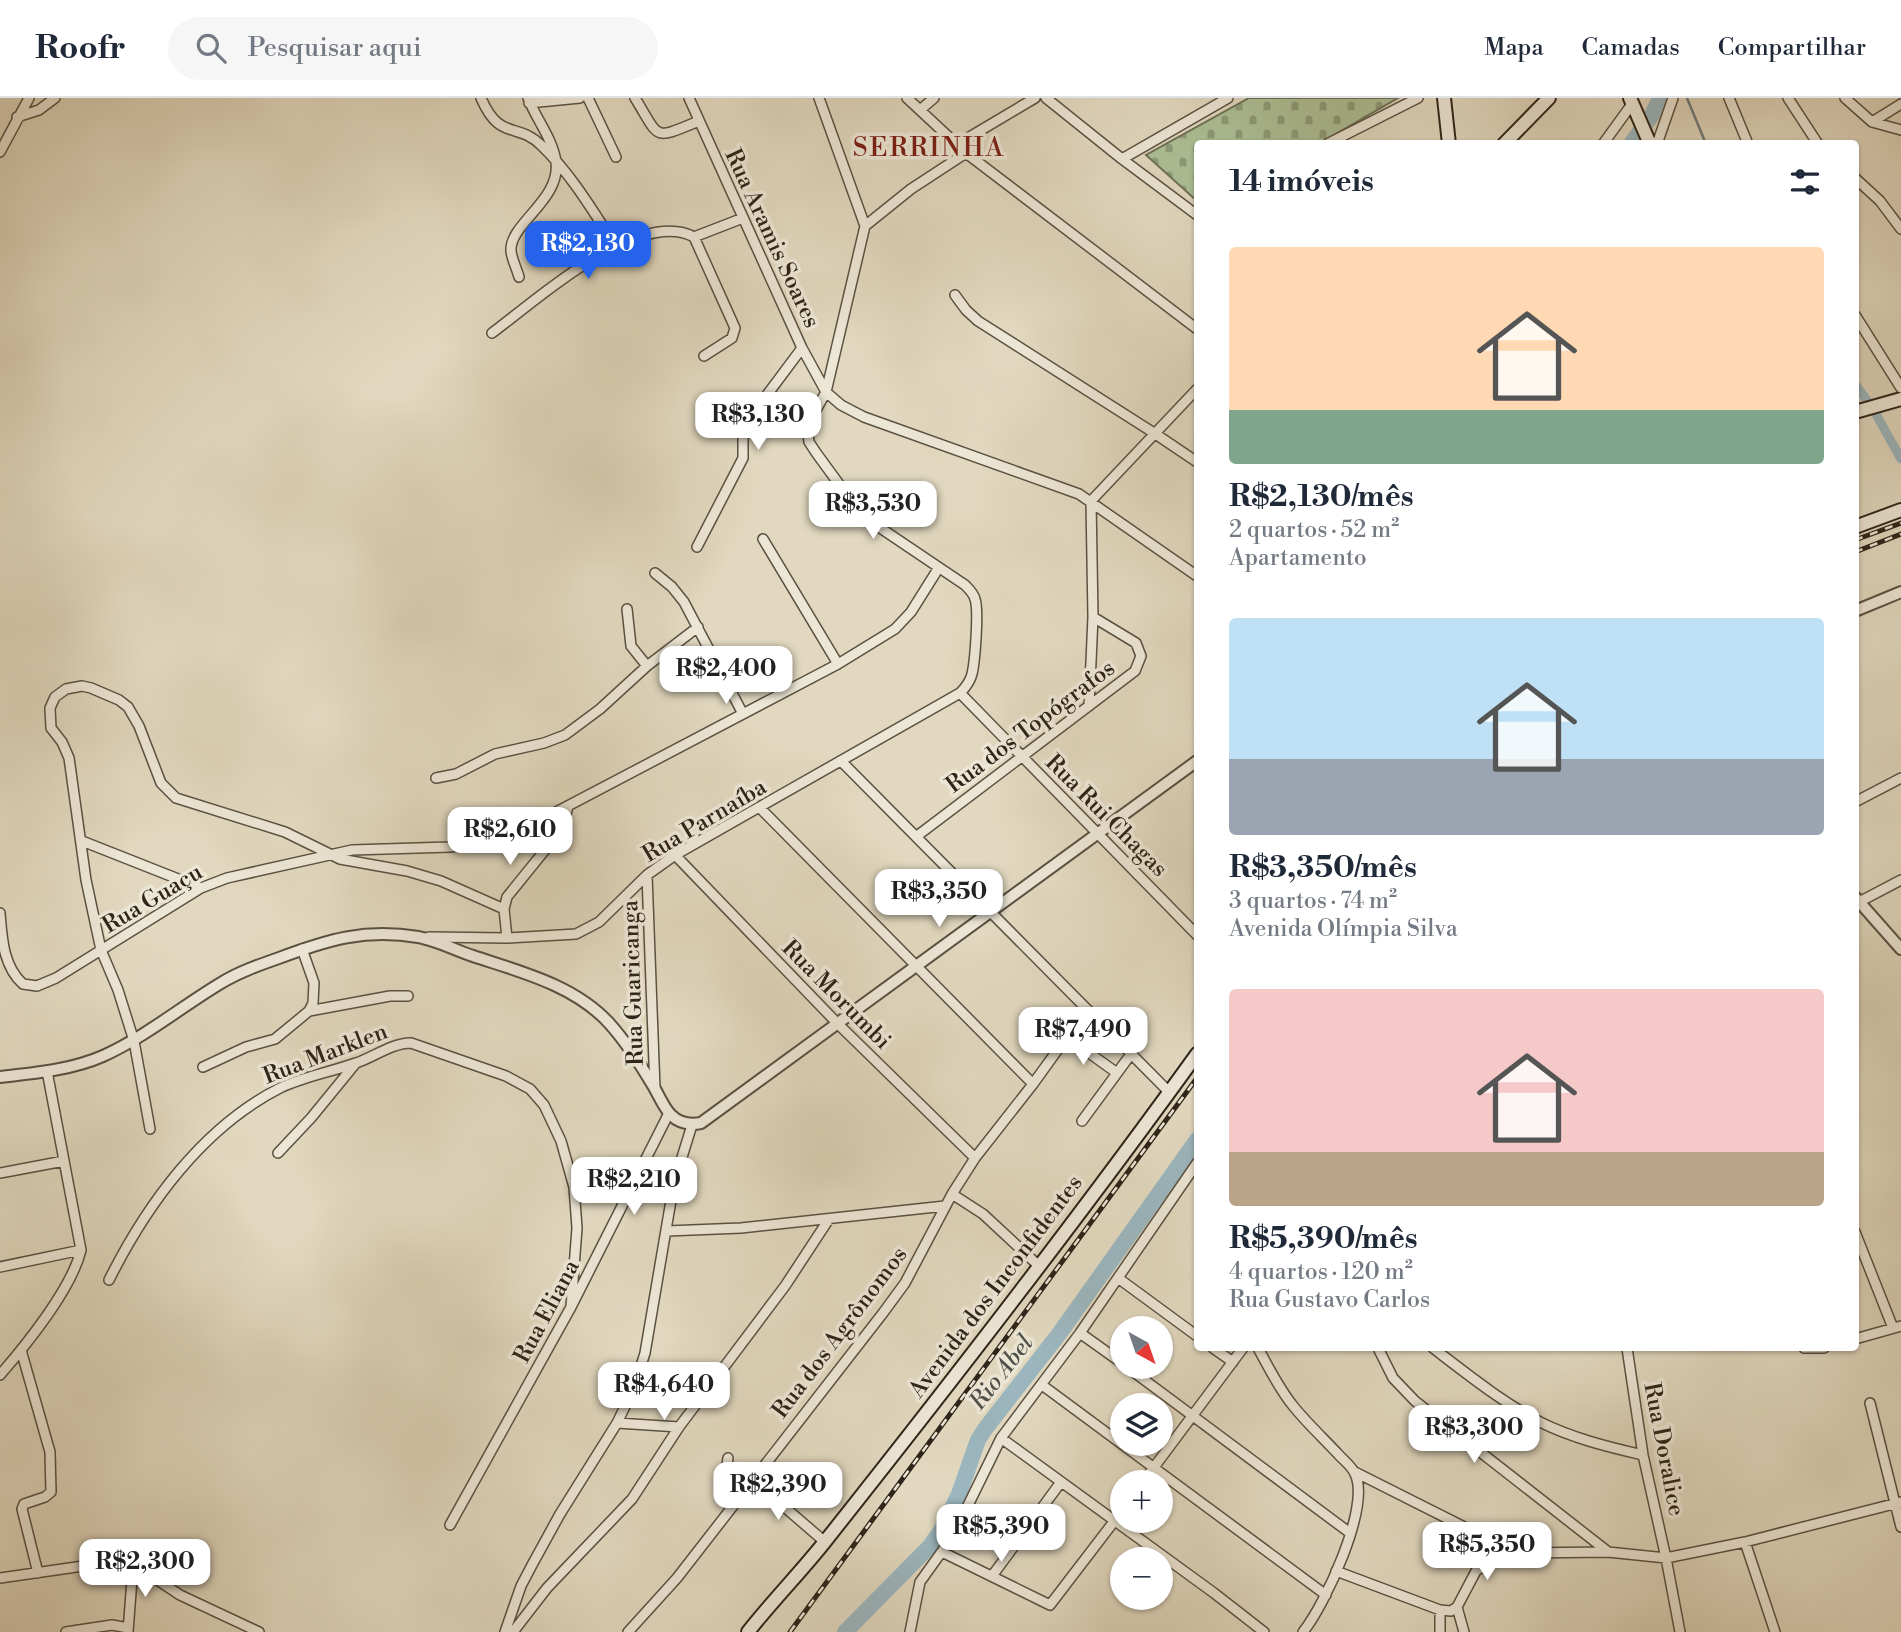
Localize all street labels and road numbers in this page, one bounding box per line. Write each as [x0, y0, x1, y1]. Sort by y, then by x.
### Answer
street label: Rua Aramis Soares [718, 144, 826, 332]
street label: Rua dos Topógrafos [941, 654, 1121, 799]
street label: Rua Rui Chagas [1039, 749, 1173, 883]
street label: Rua Parnaíba [637, 773, 772, 869]
street label: Rua Guaçu [97, 858, 208, 940]
street label: Rua Guaricanga [616, 899, 650, 1066]
street label: Rua Morumbi [776, 934, 897, 1055]
street label: Rua Marklen [259, 1017, 392, 1091]
street label: Avenida dos Inconfidentes [902, 1170, 1089, 1404]
street label: Rua dos Agrônomos [766, 1241, 913, 1424]
street label: Rua Eliana [508, 1255, 586, 1368]
street label: Rua Doralice [1637, 1380, 1691, 1518]

